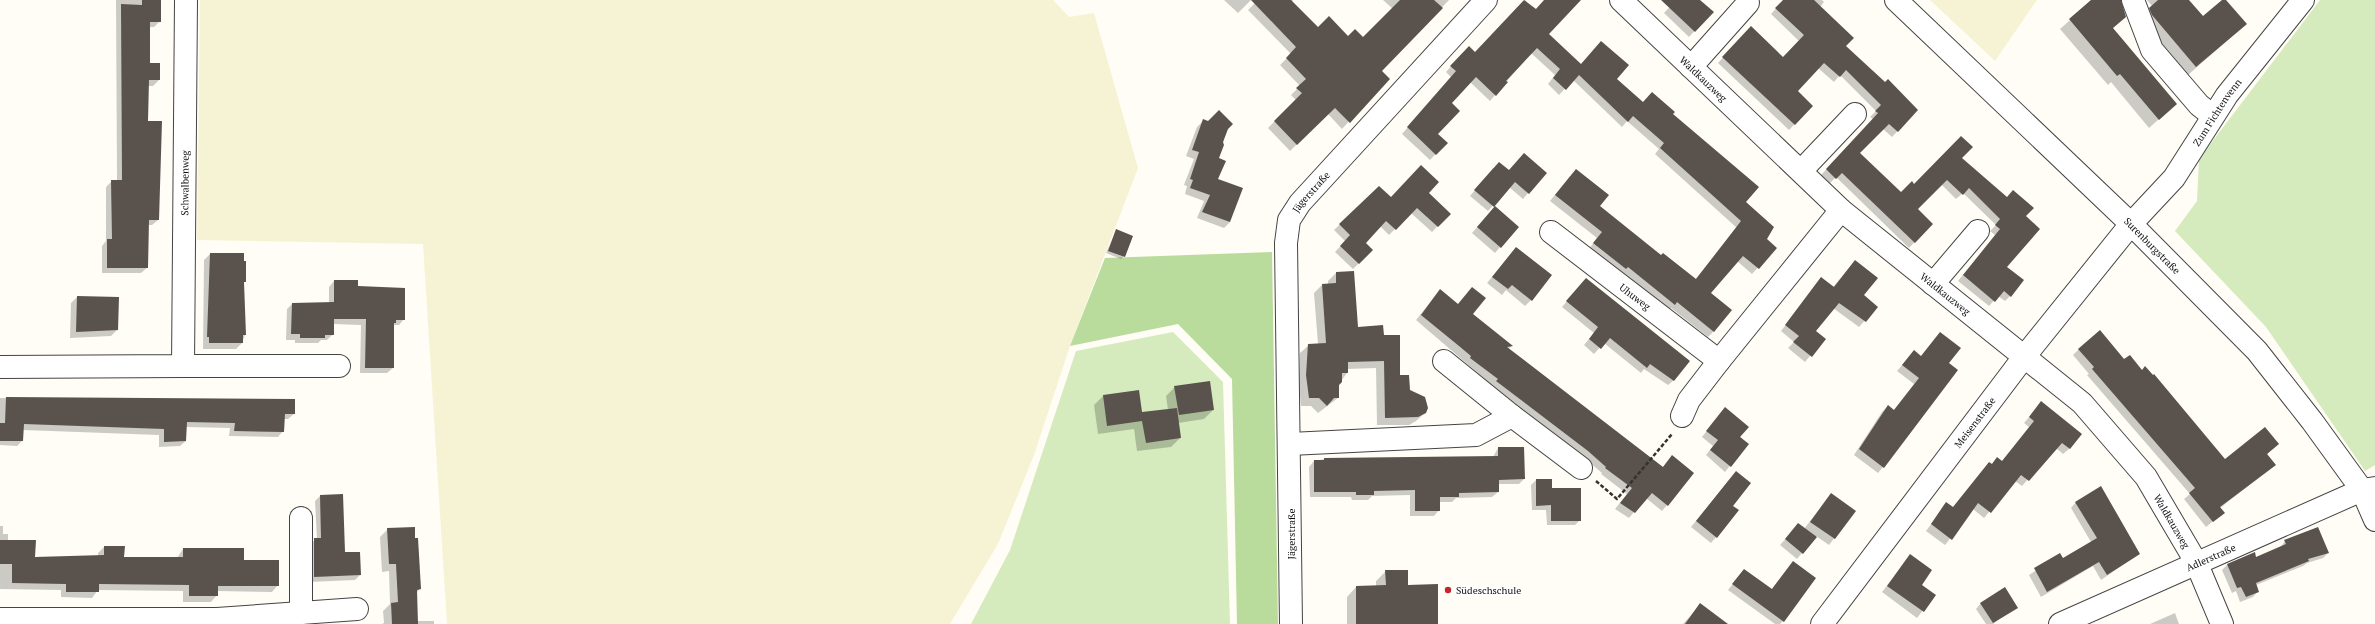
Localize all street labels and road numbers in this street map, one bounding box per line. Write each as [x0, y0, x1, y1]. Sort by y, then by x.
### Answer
street label: Waldkauzweg [1677, 53, 1730, 105]
street label: Zum Fichtenvenn [2190, 76, 2245, 149]
street label: Schwalbenweg [178, 150, 192, 216]
street label: Jägerstraße [1290, 169, 1333, 215]
street label: Surenburgstraße [2121, 215, 2183, 277]
street label: Waldkauzweg [1917, 270, 1973, 319]
street label: Uhuweg [1617, 281, 1654, 313]
street label: Meisenstraße [1952, 395, 1998, 451]
street label: Waldkauzweg [2151, 492, 2193, 551]
street label: Jägerstraße [1285, 509, 1298, 559]
street label: Adlerstraße [2184, 541, 2238, 574]

